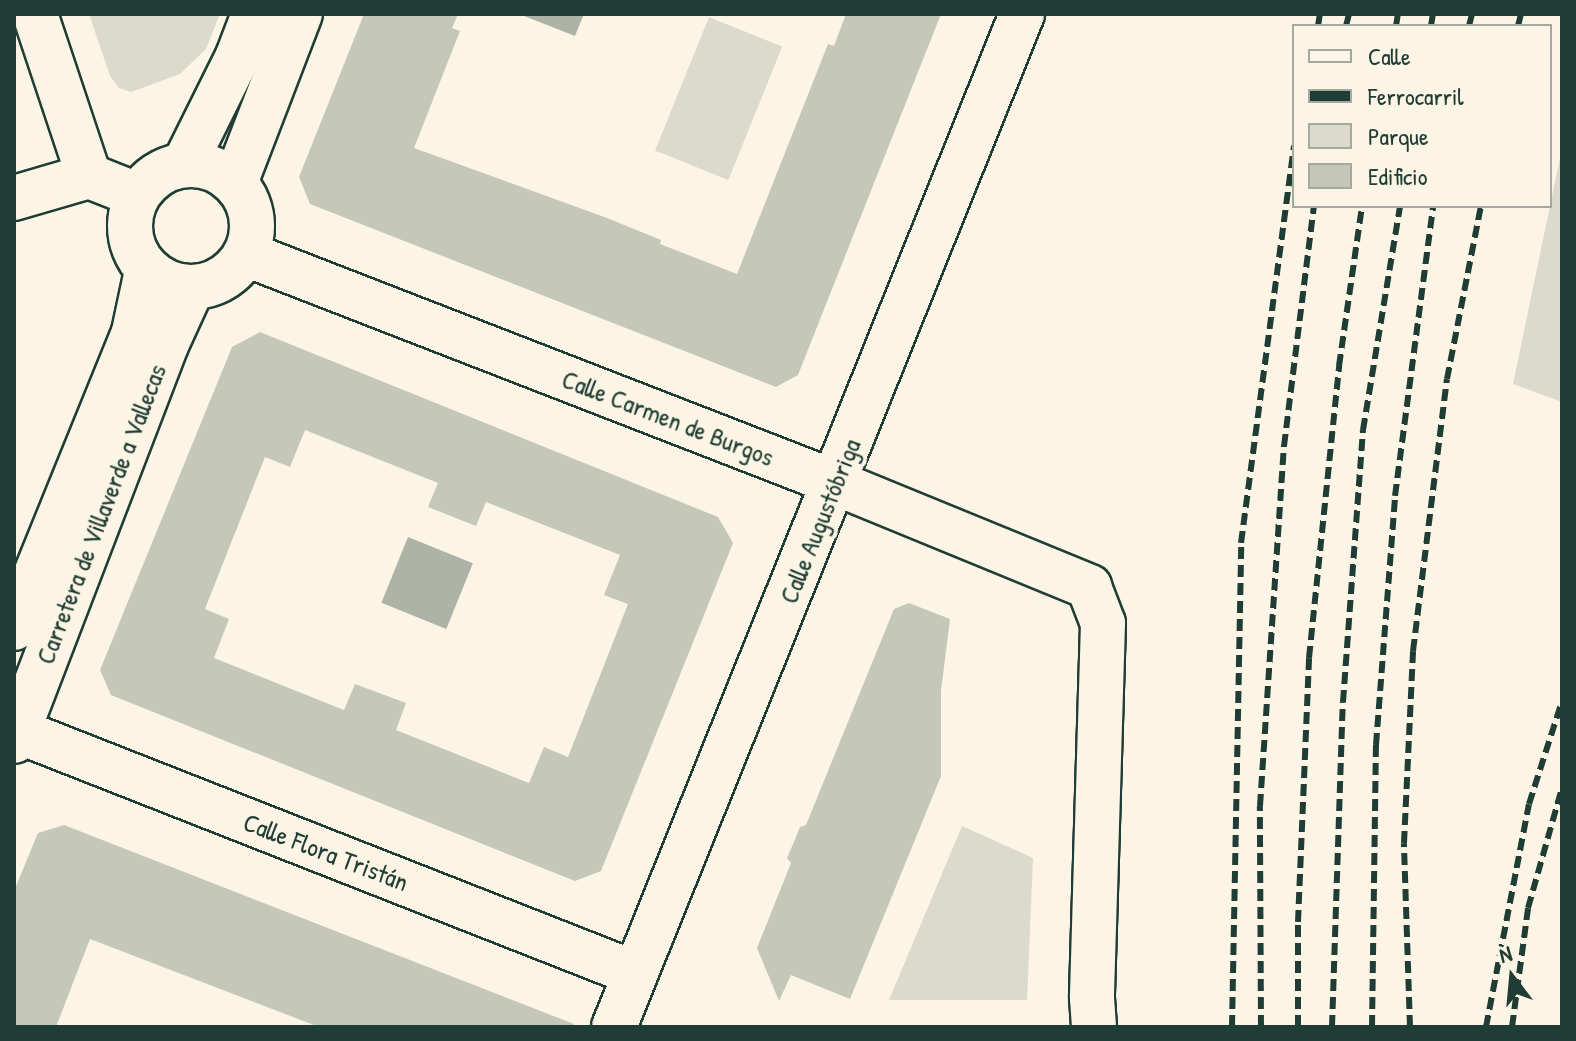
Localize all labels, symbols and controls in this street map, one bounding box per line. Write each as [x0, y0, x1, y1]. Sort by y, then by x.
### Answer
legend [1292, 24, 1552, 208]
text: Calle [1368, 40, 1410, 72]
text: Ferrocarril [1368, 80, 1464, 112]
text: Parque [1368, 120, 1428, 152]
text: Edificio [1368, 160, 1427, 192]
street label: Carretera de Villaverde a Vallecas [29, 360, 173, 668]
street label: Calle Carmen de Burgos [558, 363, 778, 473]
street label: Calle Augustóbriga [773, 434, 867, 608]
street label: Calle Flora Tristán [239, 806, 413, 898]
north arrow [1472, 937, 1552, 1017]
text: N [1496, 938, 1515, 970]

